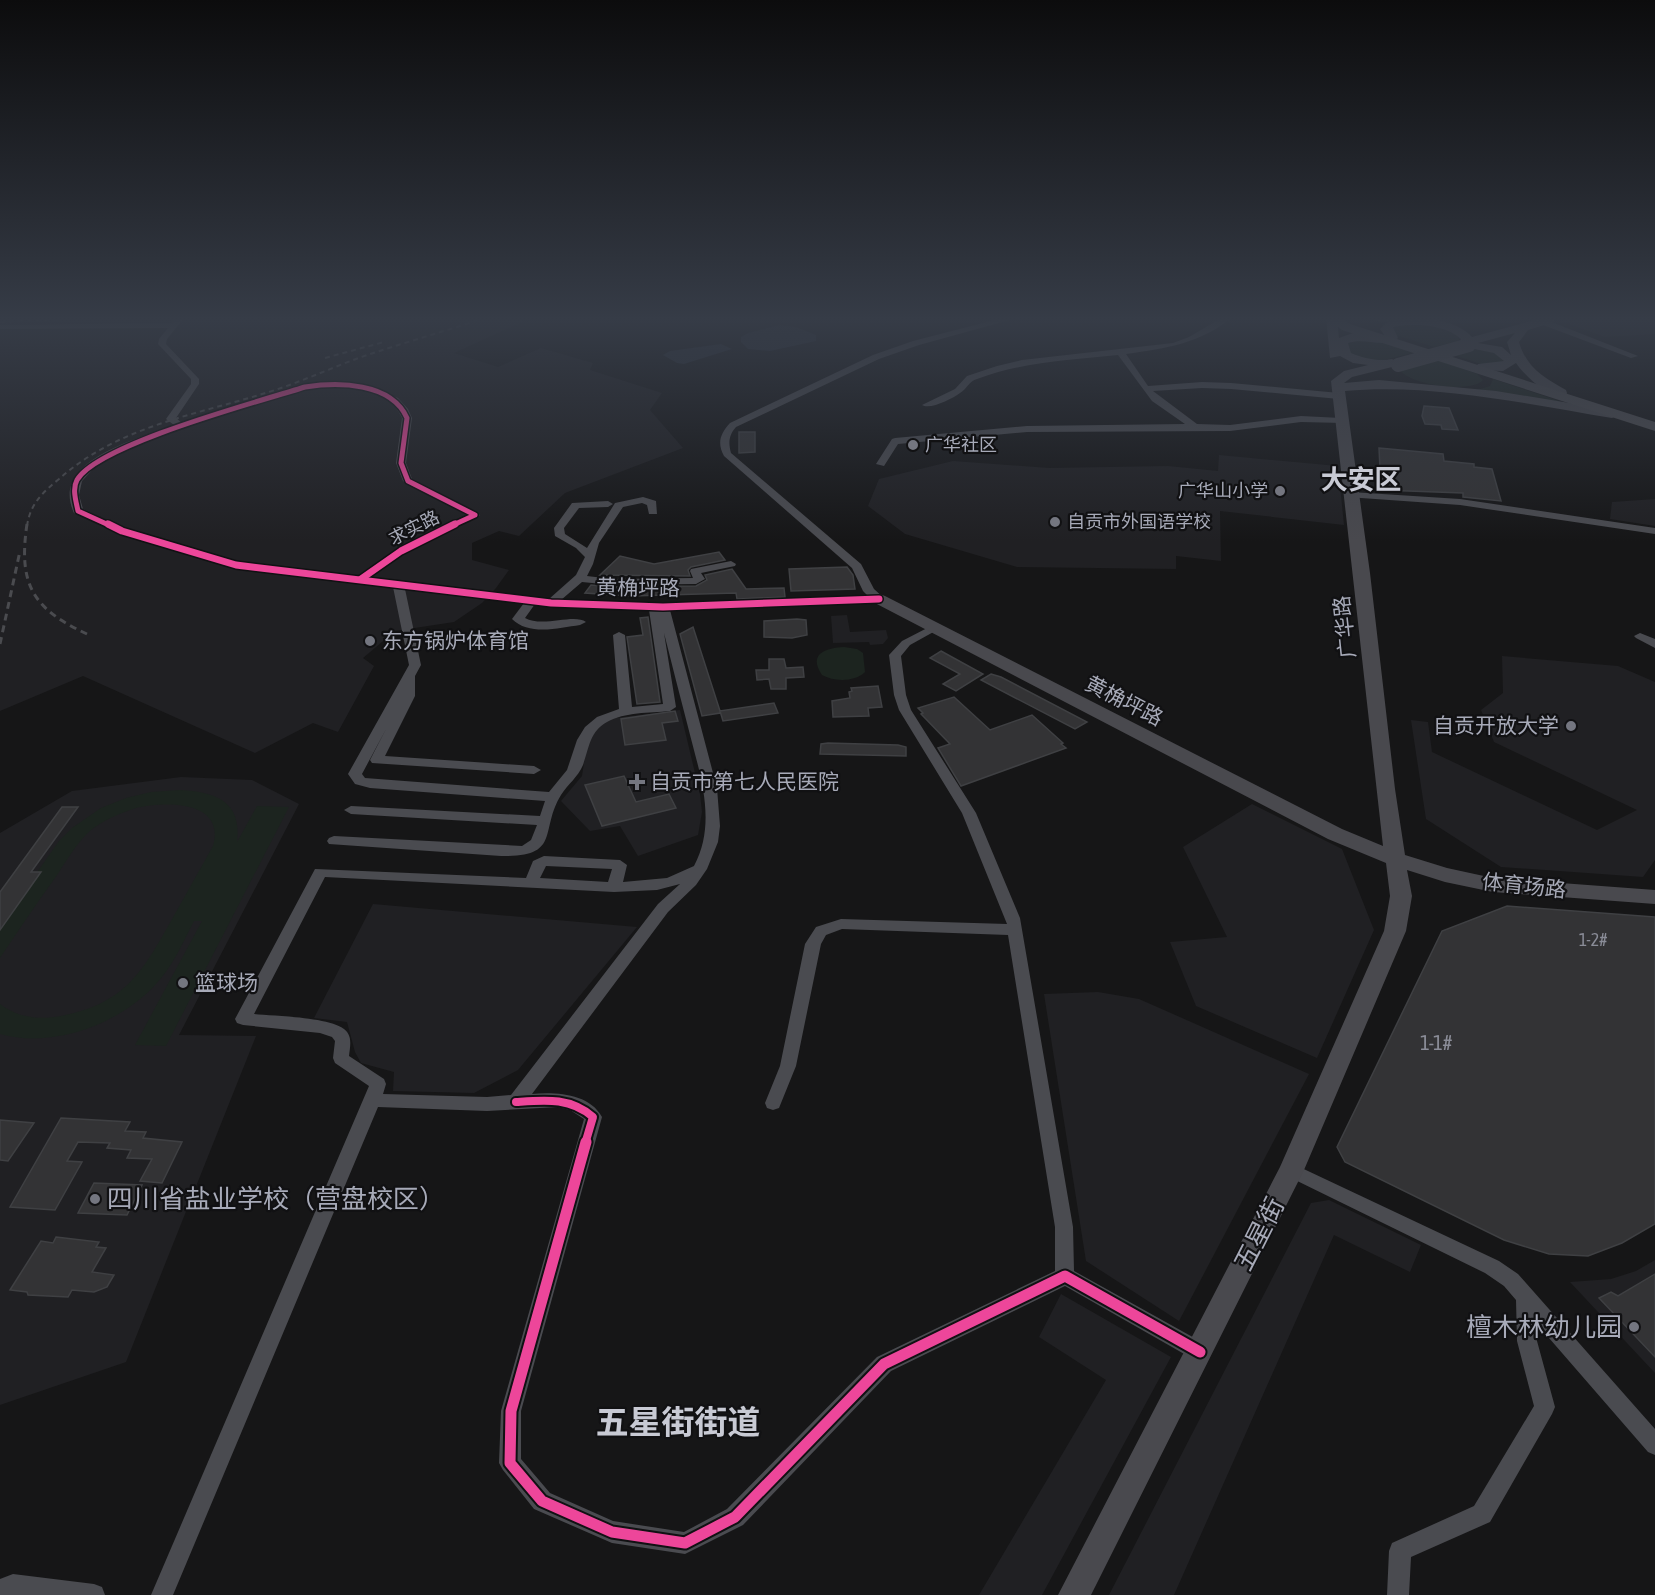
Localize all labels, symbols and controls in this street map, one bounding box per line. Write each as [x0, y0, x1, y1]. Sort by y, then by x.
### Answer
place label: 广华社区 [925, 434, 997, 455]
marker: 广华社区 [906, 438, 920, 452]
district label: 大安区 [1321, 464, 1402, 495]
place label: 广华山小学 [1178, 480, 1268, 501]
marker: 广华山小学 [1273, 484, 1287, 498]
street label: 求实路 [385, 506, 443, 549]
place label: 自贡市外国语学校 [1067, 511, 1211, 532]
marker: 自贡市外国语学校 [1048, 515, 1062, 529]
street label: 黄桷坪路 [596, 574, 680, 600]
street label: 广华路 [1329, 595, 1359, 660]
place label: 东方锅炉体育馆 [382, 628, 529, 652]
marker: 东方锅炉体育馆 [363, 634, 377, 648]
street label: 黄桷坪路 [1082, 670, 1167, 730]
place label: 自贡开放大学 [1433, 713, 1559, 737]
marker: 自贡开放大学 [1564, 719, 1578, 733]
place label: 自贡市第七人民医院 [650, 769, 839, 793]
marker: 自贡市第七人民医院 [628, 773, 646, 791]
street label: 体育场路 [1481, 869, 1567, 901]
house number: 1-2# [1579, 929, 1607, 950]
place label: 篮球场 [195, 970, 258, 994]
marker: 篮球场 [176, 976, 190, 990]
house number: 1-1# [1420, 1030, 1453, 1054]
place label: 四川省盐业学校（营盘校区） [107, 1184, 445, 1214]
marker: 四川省盐业学校（营盘校区） [88, 1192, 102, 1206]
street label: 五星街 [1228, 1192, 1290, 1276]
place label: 檀木林幼儿园 [1466, 1312, 1622, 1342]
marker: 檀木林幼儿园 [1627, 1320, 1641, 1334]
district label: 五星街街道 [596, 1403, 761, 1441]

